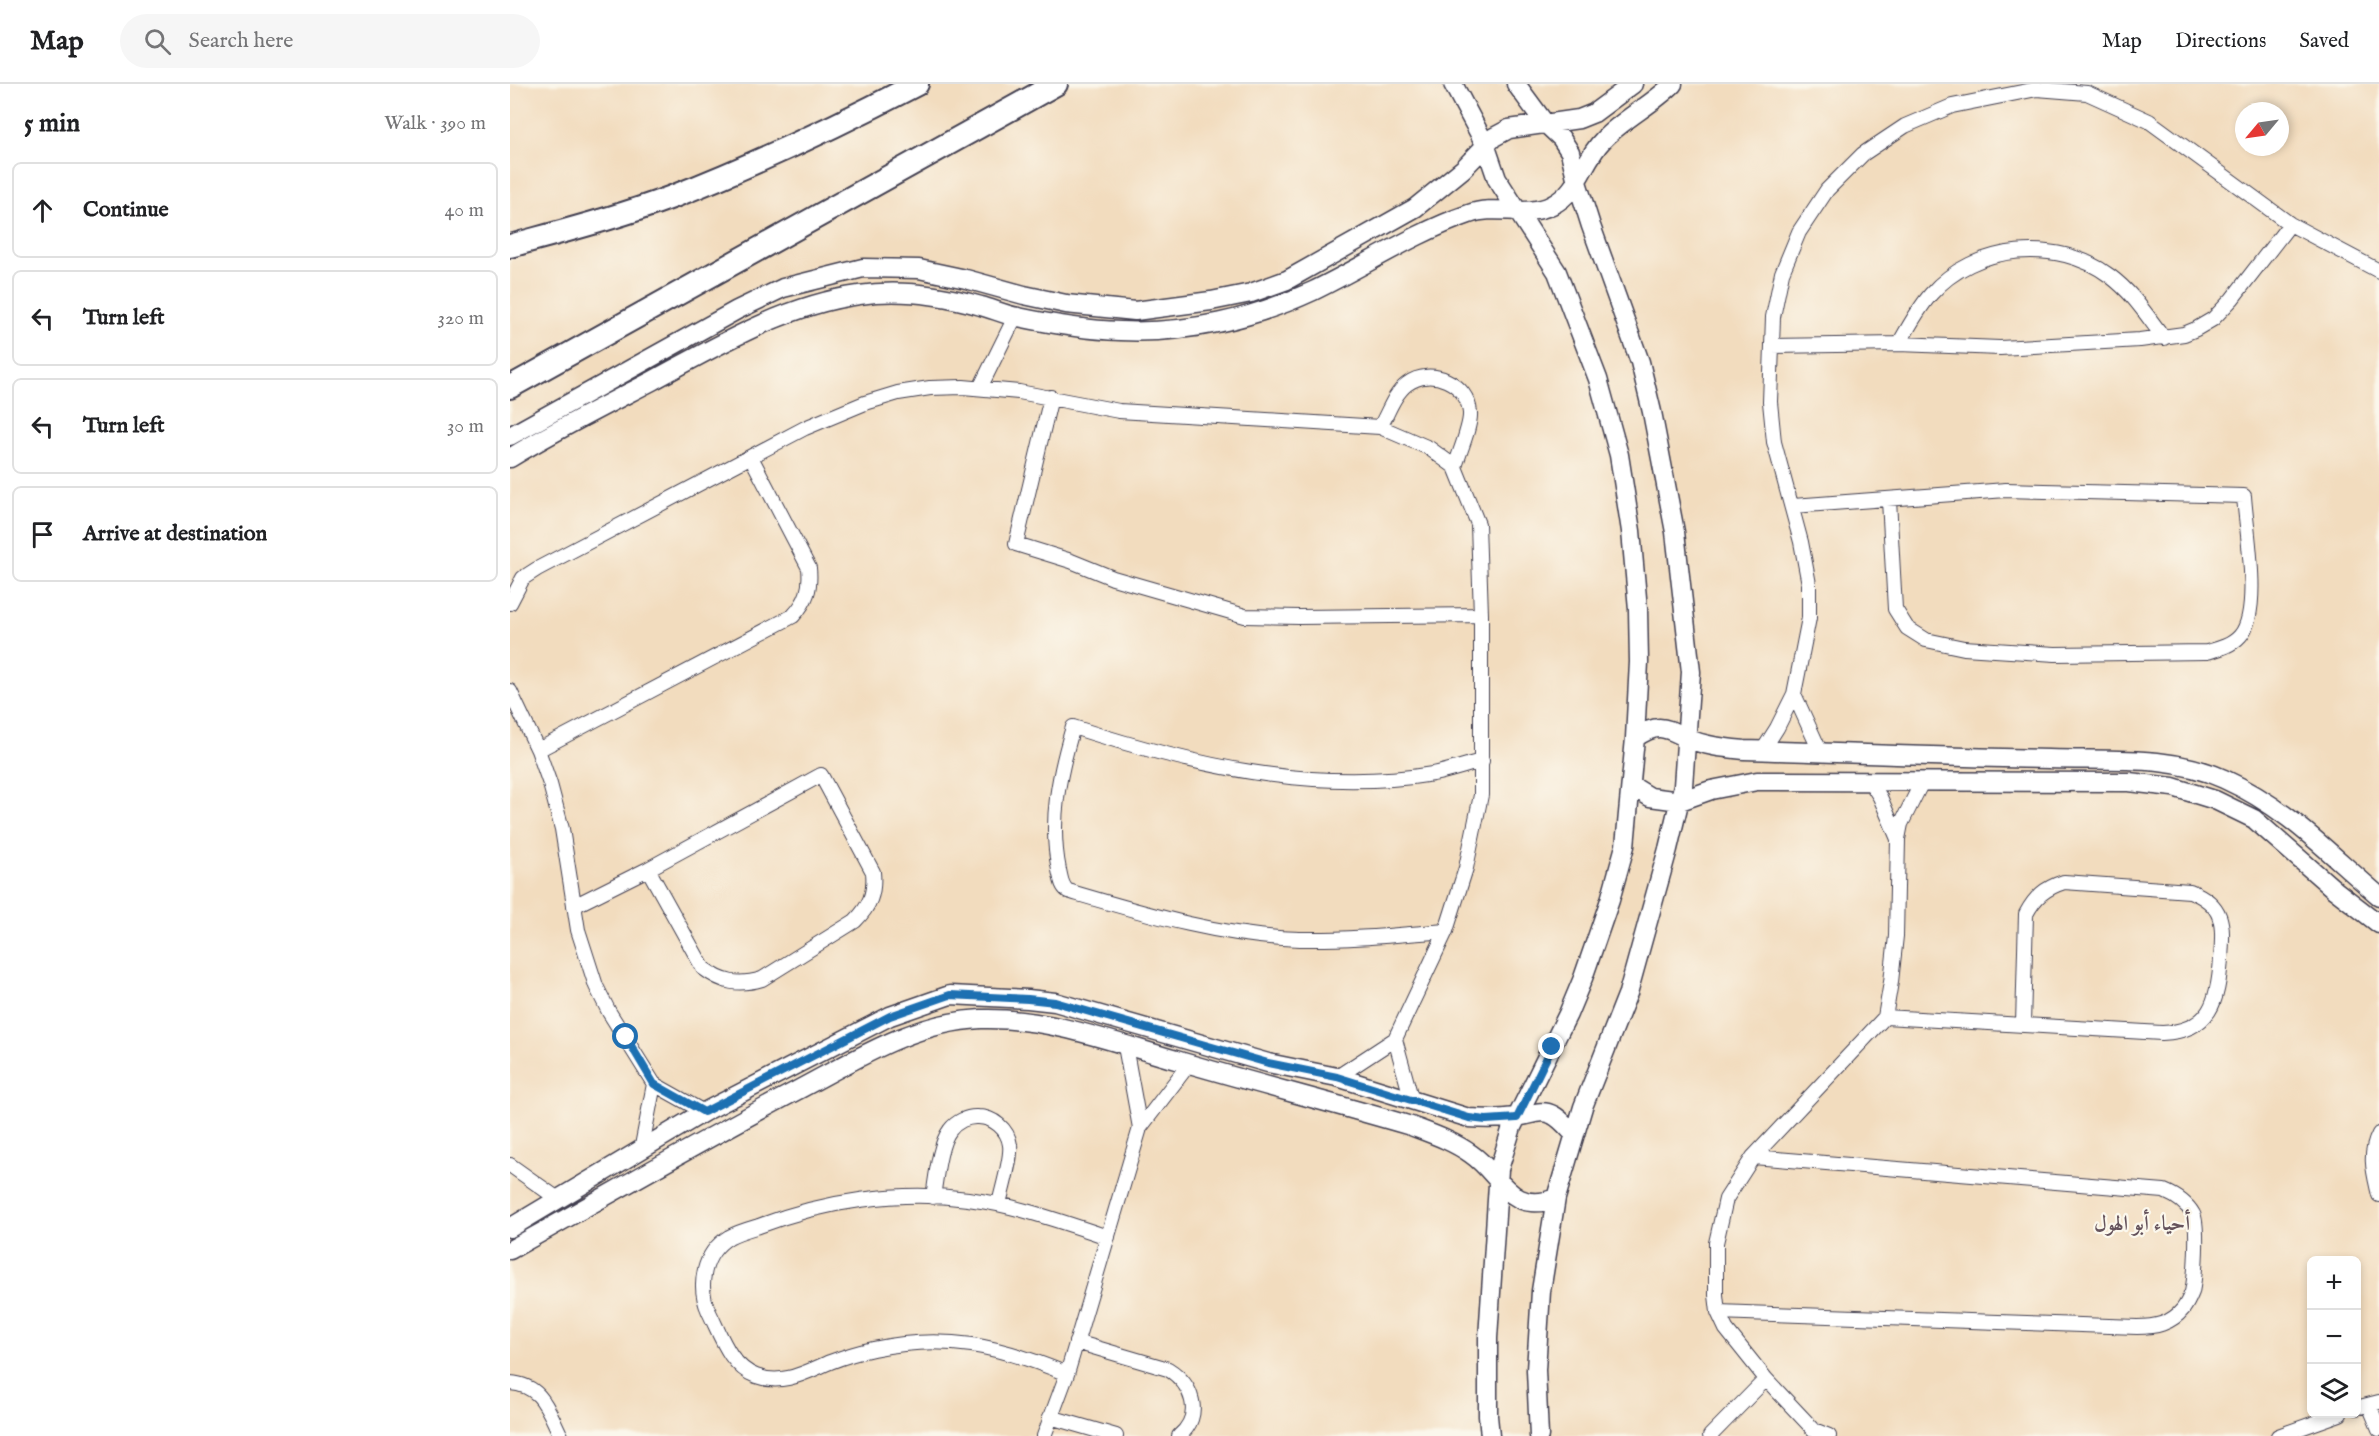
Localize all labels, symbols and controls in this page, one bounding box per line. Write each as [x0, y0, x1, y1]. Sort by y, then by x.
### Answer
search box [120, 14, 540, 68]
text: Map [30, 24, 84, 59]
icon: search [141, 25, 174, 58]
text: Search here [189, 27, 293, 55]
text: Map [2102, 28, 2142, 55]
text: Directions [2175, 28, 2266, 55]
text: Saved [2299, 28, 2349, 55]
north arrow [2235, 102, 2289, 156]
text: 5 min [24, 107, 80, 140]
text: Walk · 390 m [384, 111, 486, 136]
icon: ahead [26, 194, 59, 227]
text: Continue [83, 196, 169, 224]
text: 40 m [445, 198, 484, 223]
icon: left [26, 302, 59, 335]
text: Turn left [83, 304, 165, 332]
text: 320 m [438, 306, 484, 331]
icon: left [26, 410, 59, 443]
text: Turn left [83, 412, 165, 440]
text: 30 m [447, 414, 484, 439]
icon: arrive [26, 518, 59, 551]
text: Arrive at destination [83, 520, 267, 548]
route start [612, 1023, 638, 1049]
route end [1538, 1033, 1564, 1059]
district label: أحياء أبو الهول [2094, 1209, 2190, 1238]
map controls [2307, 1256, 2361, 1418]
button: + [2307, 1256, 2361, 1310]
button: − [2307, 1310, 2361, 1364]
button: layers [2307, 1364, 2361, 1418]

